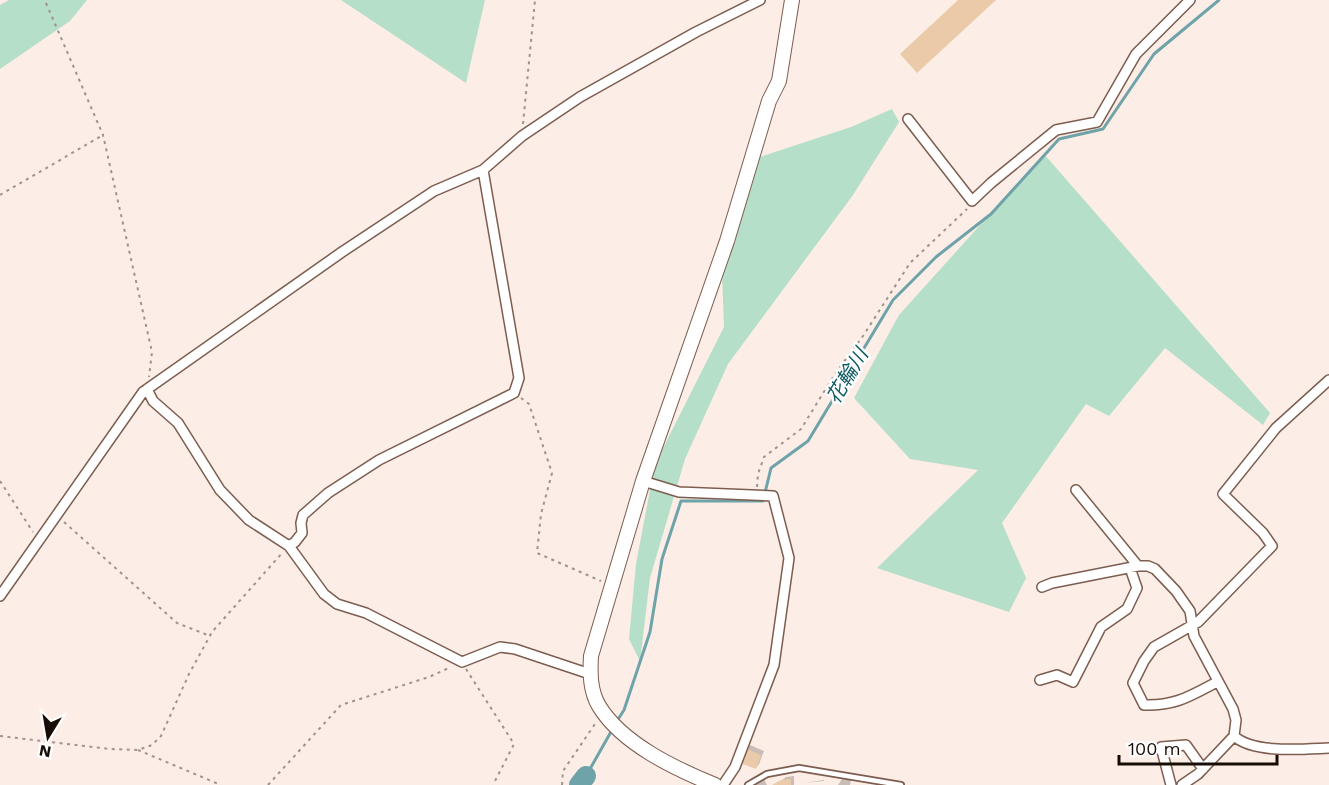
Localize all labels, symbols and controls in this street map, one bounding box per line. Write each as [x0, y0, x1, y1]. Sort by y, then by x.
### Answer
water label: 花輪川 [821, 342, 874, 408]
north arrow [18, 707, 78, 767]
scale bar [1119, 728, 1276, 766]
text: 100 m [1128, 738, 1181, 759]
text: N [38, 741, 53, 762]

